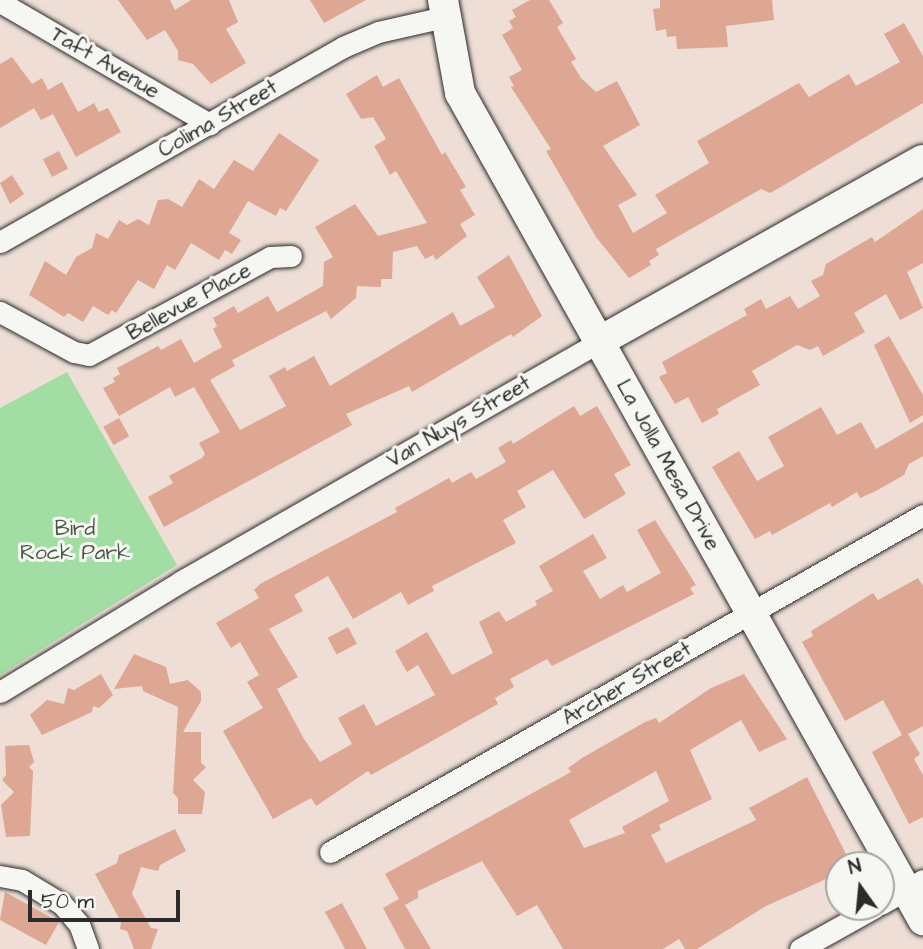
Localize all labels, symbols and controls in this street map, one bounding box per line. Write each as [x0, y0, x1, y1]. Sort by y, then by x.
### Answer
street label: Taft Avenue [46, 22, 164, 104]
street label: Colima Street [154, 75, 282, 163]
street label: Bellevue Place [123, 258, 255, 346]
street label: Van Nuys Street [383, 371, 535, 473]
street label: La Jolla Mesa Drive [611, 375, 725, 555]
park label: Bird Rock Park [20, 516, 130, 566]
street label: Archer Street [558, 637, 696, 731]
north arrow [825, 851, 895, 921]
text: N [846, 853, 864, 882]
scale bar [32, 876, 184, 920]
text: 50 m [41, 887, 94, 916]

